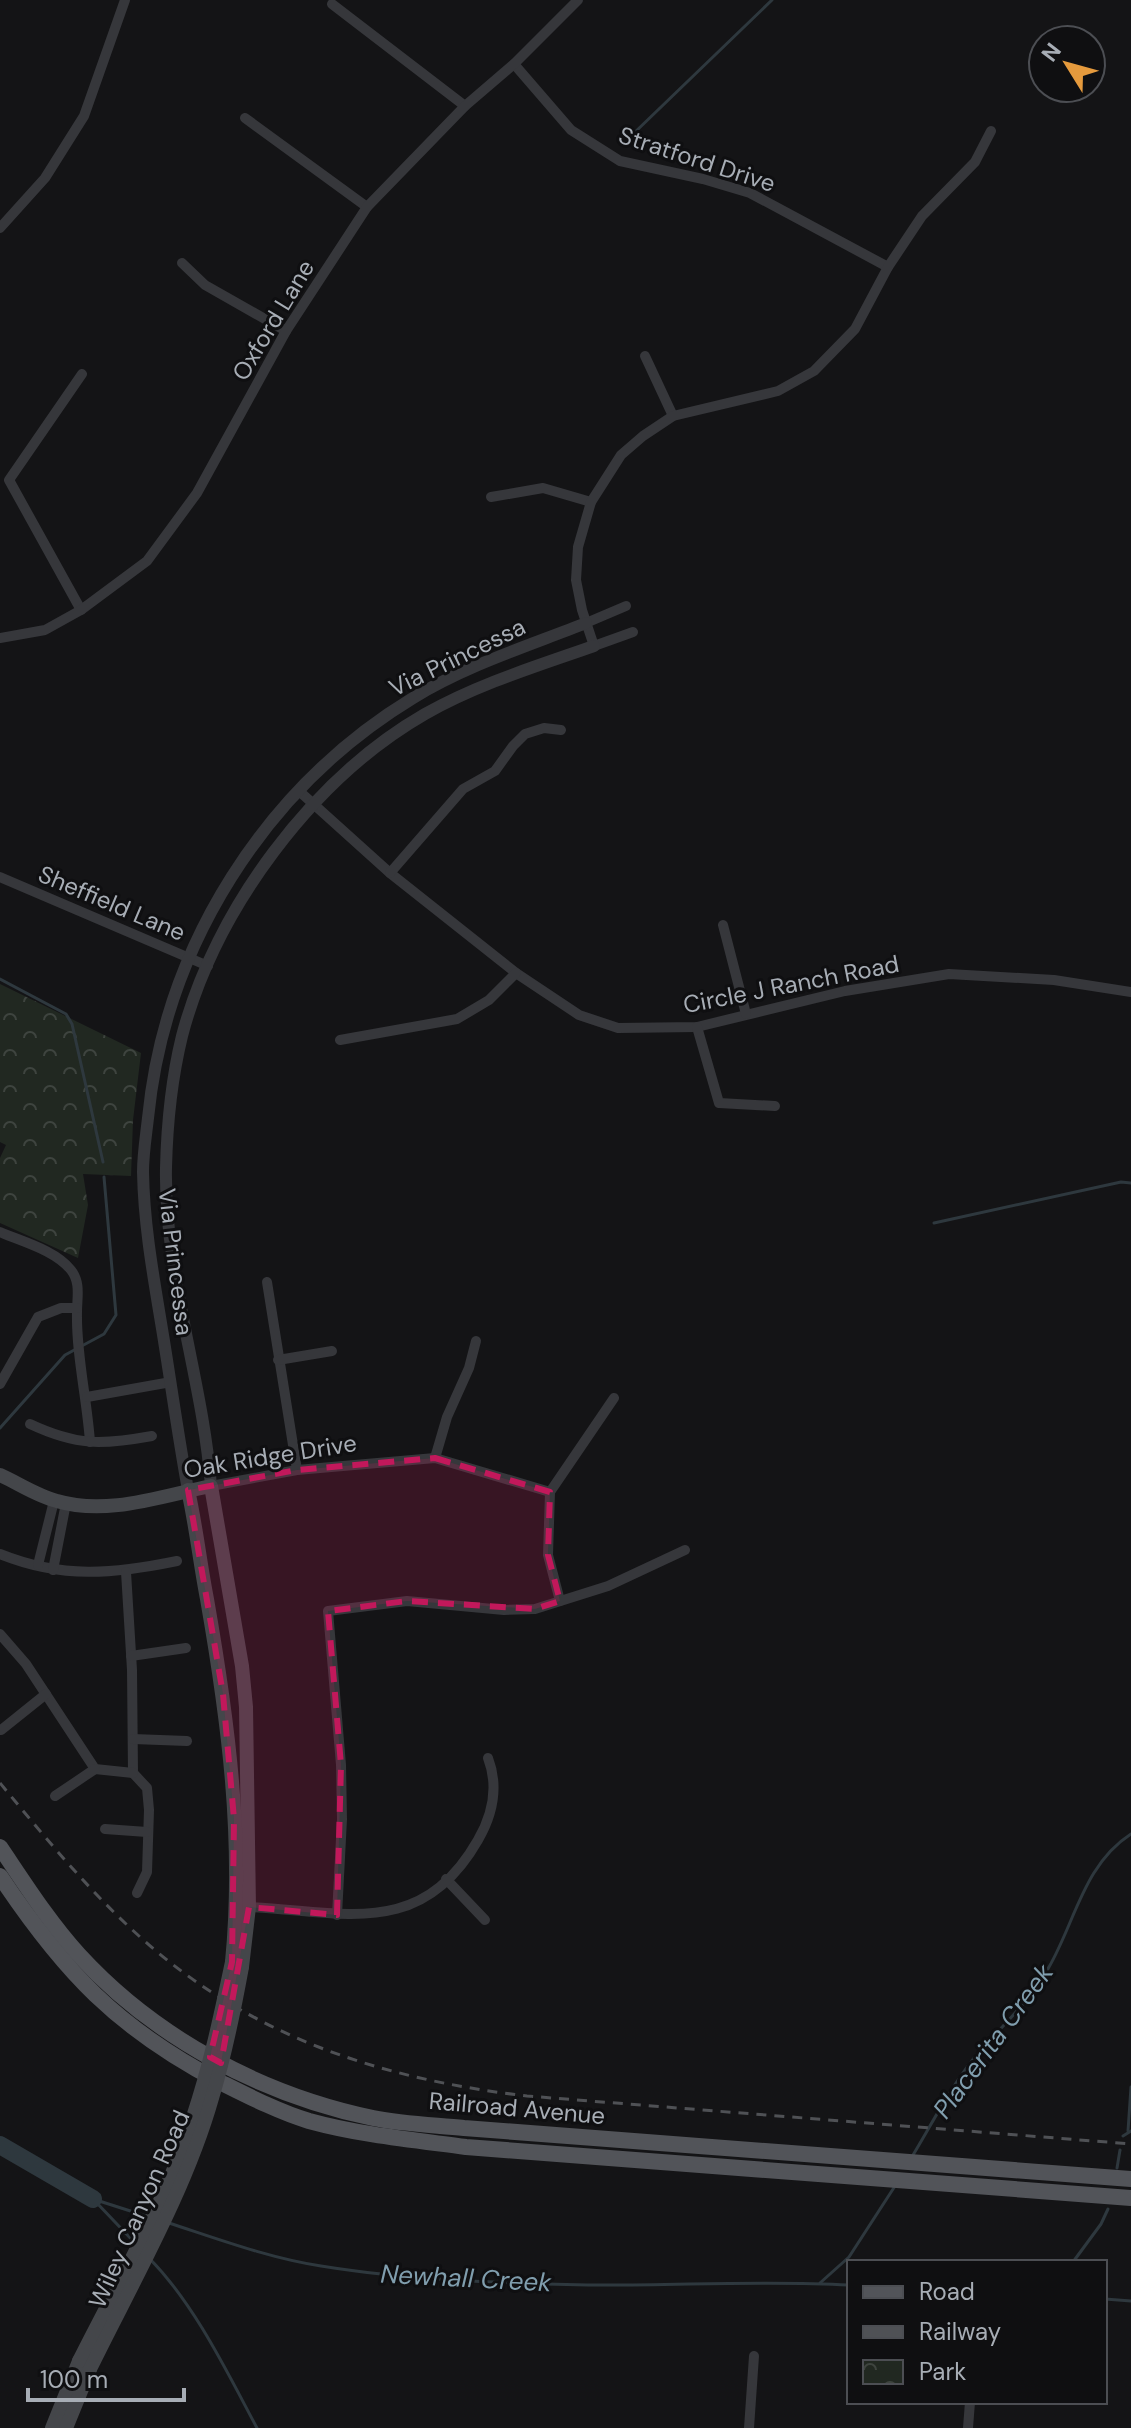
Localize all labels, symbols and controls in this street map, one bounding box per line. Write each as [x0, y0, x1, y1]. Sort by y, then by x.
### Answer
north arrow [1027, 24, 1107, 104]
text: N [1035, 37, 1068, 67]
street label: Stratford Drive [615, 119, 779, 199]
street label: Oxford Lane [225, 254, 321, 386]
street label: Via Princessa [384, 611, 530, 703]
street label: Sheffield Lane [34, 858, 190, 948]
street label: Circle J Ranch Road [680, 948, 902, 1020]
street label: Via Princessa [152, 1187, 200, 1337]
street label: Oak Ridge Drive [181, 1427, 359, 1485]
water label: Placerita Creek [925, 1956, 1061, 2125]
street label: Railroad Avenue [428, 2085, 606, 2131]
street label: Wiley Canyon Road [81, 2105, 197, 2313]
water label: Newhall Creek [379, 2257, 553, 2299]
legend [847, 2260, 1107, 2404]
text: Road [919, 2276, 975, 2307]
text: Railway [919, 2316, 1001, 2347]
scale bar [28, 2352, 184, 2402]
text: Park [919, 2356, 966, 2387]
text: 100 m [40, 2364, 108, 2395]

